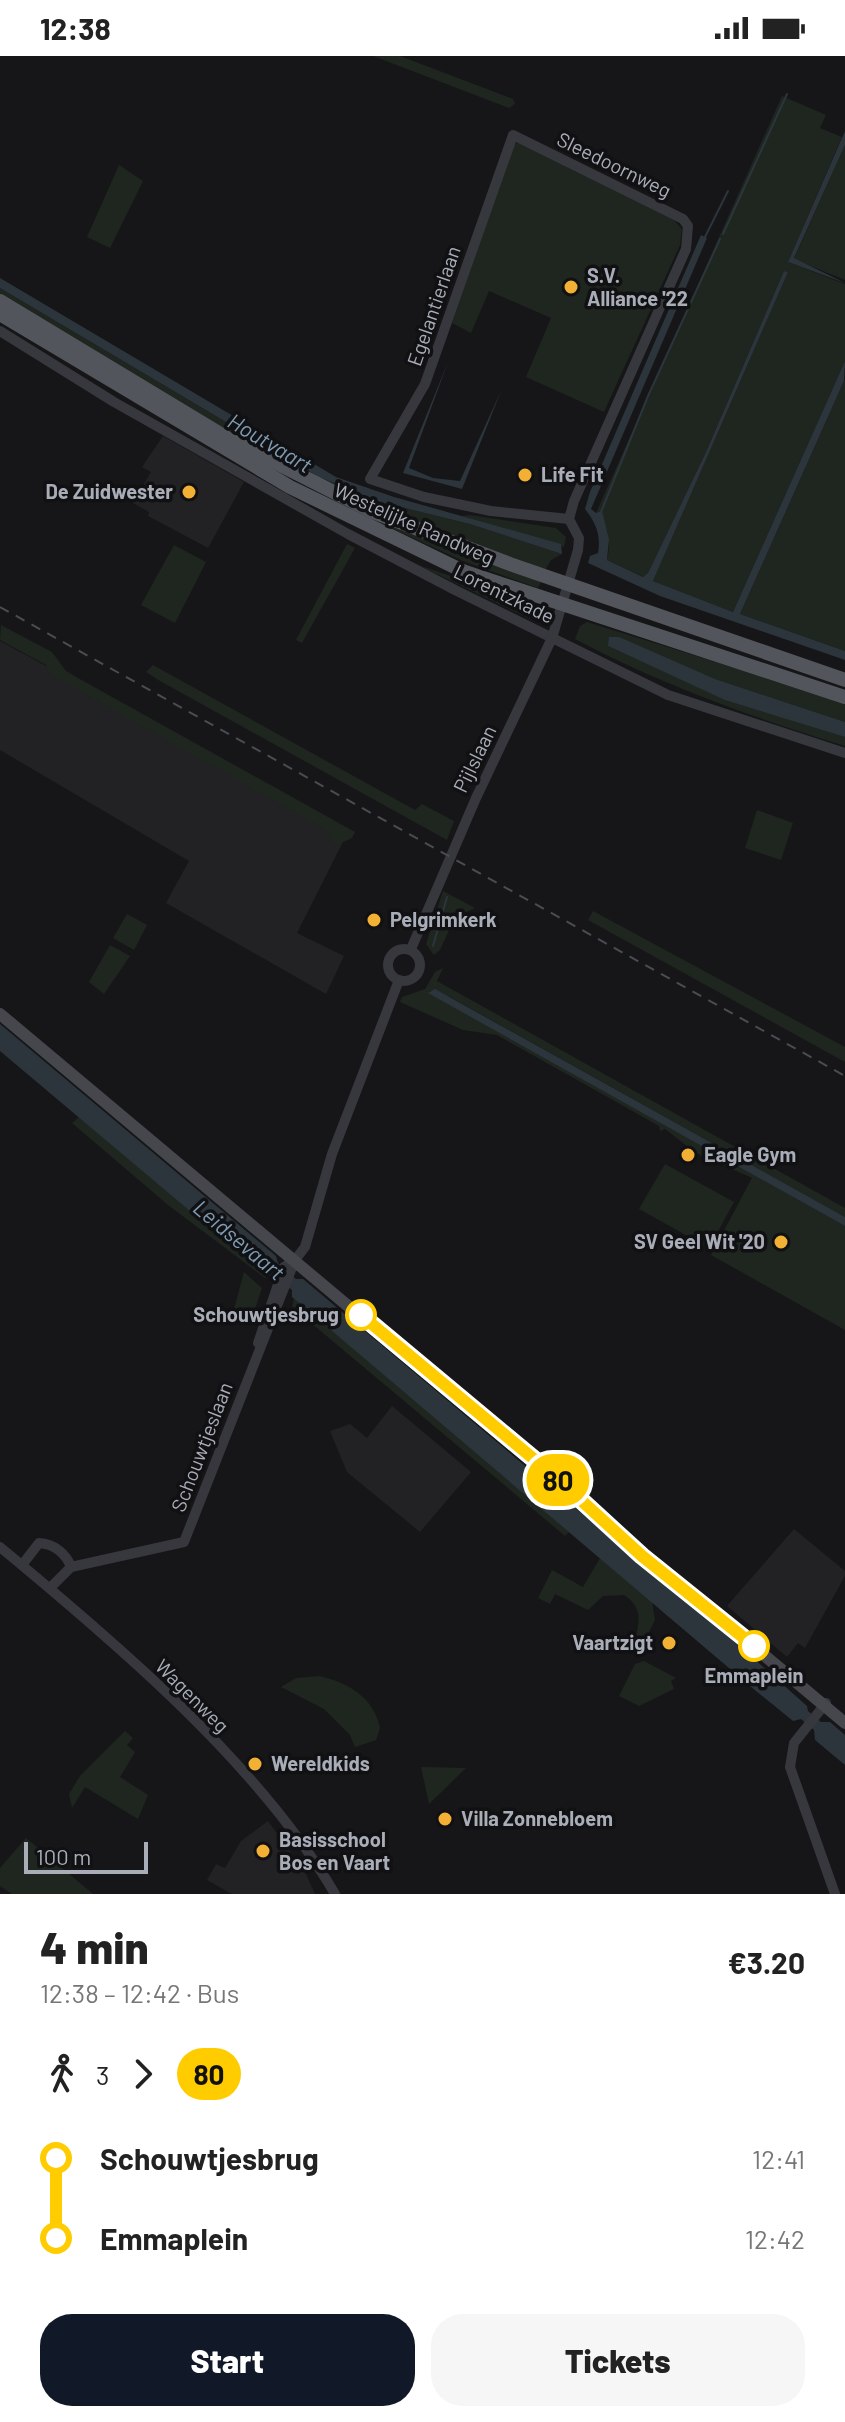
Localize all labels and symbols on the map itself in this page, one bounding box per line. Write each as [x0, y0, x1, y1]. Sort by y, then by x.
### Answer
street label: Sleedoornweg [554, 126, 675, 202]
street label: Egelantierlaan [401, 243, 465, 369]
place label: S.V. Alliance '22 [587, 263, 688, 310]
marker: S.V. Alliance '22 [562, 278, 580, 296]
water label: Houtvaart [224, 407, 318, 477]
place label: Life Fit [541, 462, 603, 486]
marker: Life Fit [516, 466, 534, 484]
street label: Westelijke Randweg [331, 477, 498, 569]
place label: De Zuidwester [45, 479, 173, 503]
marker: De Zuidwester [180, 483, 198, 501]
street label: Lorentzkade [450, 558, 559, 628]
street label: Pijlslaan [448, 721, 501, 796]
place label: Pelgrimkerk [390, 907, 497, 931]
marker: Pelgrimkerk [365, 911, 383, 929]
place label: Eagle Gym [704, 1142, 796, 1166]
marker: Eagle Gym [679, 1146, 697, 1164]
water label: Leidsevaart [189, 1194, 291, 1285]
place label: SV Geel Wit '20 [634, 1229, 765, 1253]
marker: SV Geel Wit '20 [772, 1233, 790, 1251]
marker: Schouwtjesbrug [346, 1300, 376, 1330]
place label: Schouwtjesbrug [193, 1302, 339, 1326]
street label: Schouwtjeslaan [165, 1378, 237, 1515]
line badge: 80 [522, 1454, 594, 1506]
place label: Vaartzigt [572, 1630, 653, 1654]
marker: Emmaplein [739, 1631, 769, 1661]
marker: Vaartzigt [660, 1634, 678, 1652]
street label: Wagenweg [151, 1653, 235, 1737]
place label: Emmaplein [705, 1663, 803, 1687]
place label: Wereldkids [271, 1751, 370, 1775]
marker: Wereldkids [246, 1755, 264, 1773]
place label: Villa Zonnebloem [461, 1806, 613, 1830]
marker: Villa Zonnebloem [436, 1810, 454, 1828]
place label: Basisschool Bos en Vaart [279, 1827, 390, 1874]
scale bar [24, 1838, 148, 1874]
marker: Basisschool Bos en Vaart [254, 1842, 272, 1860]

